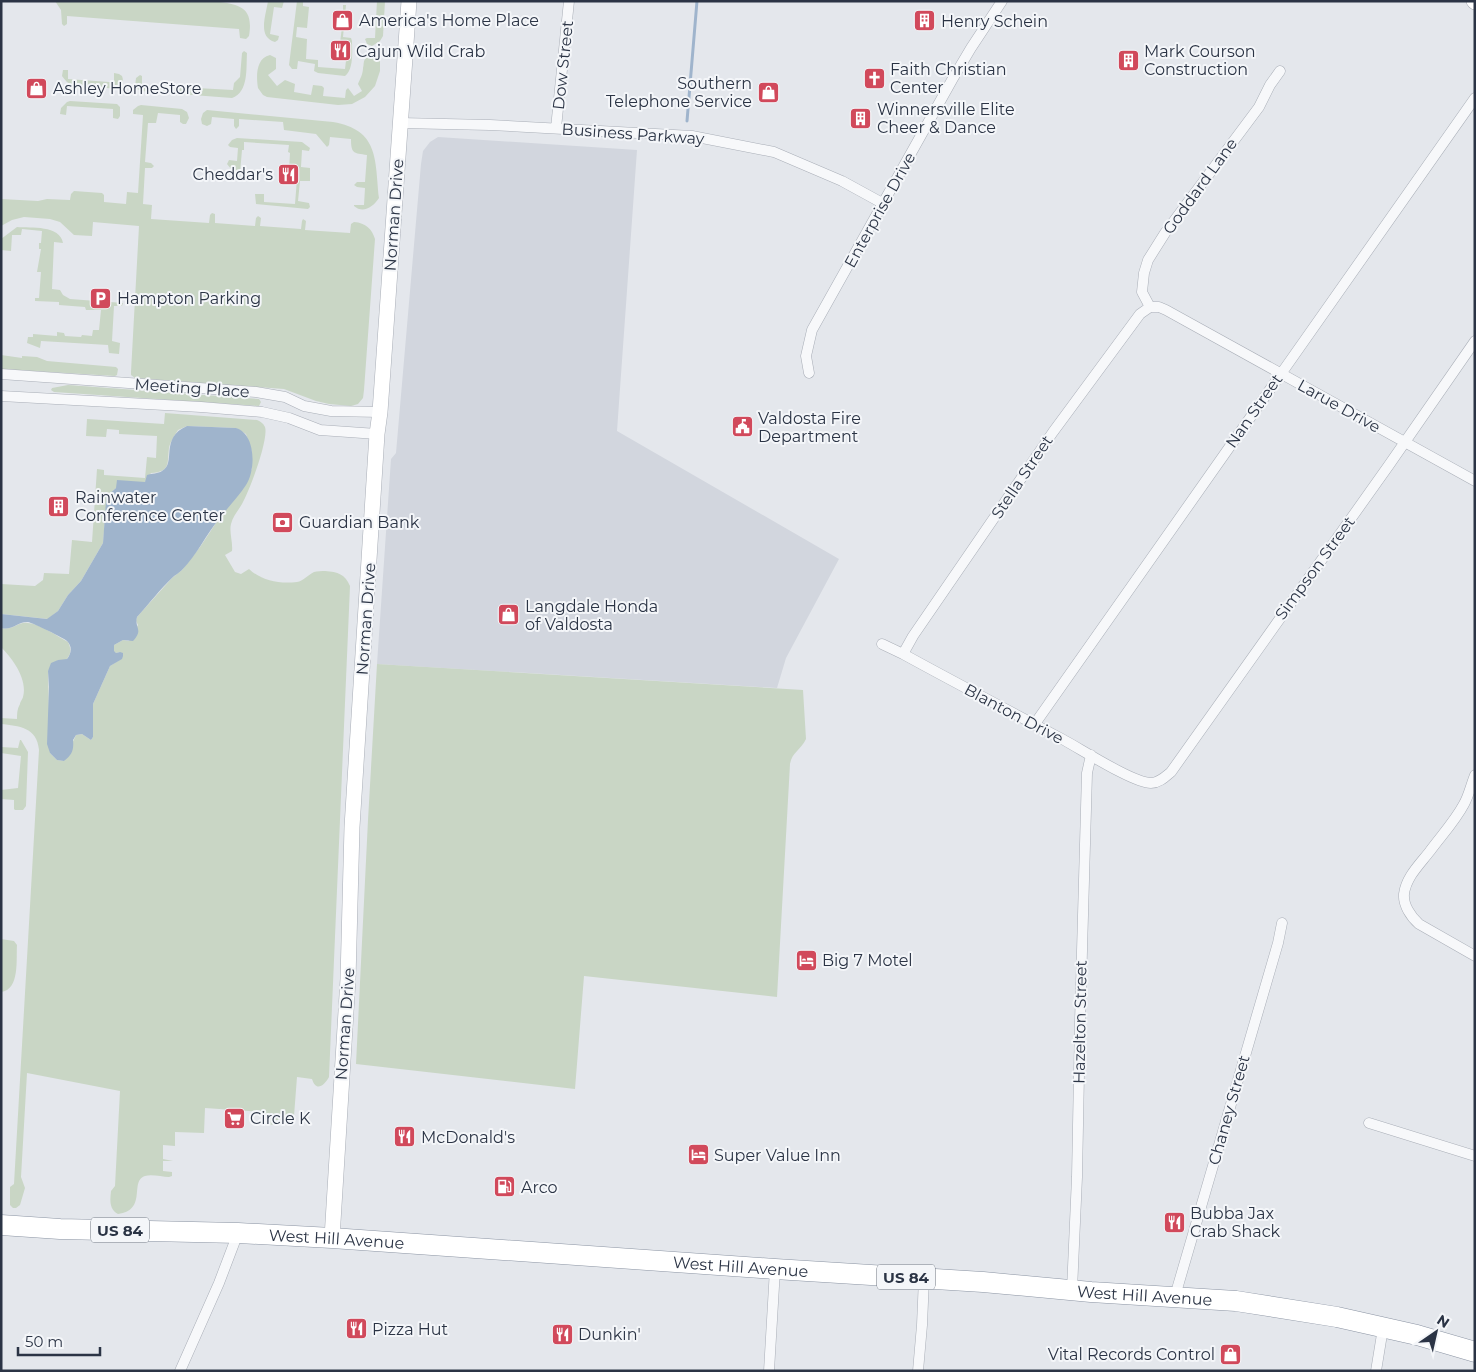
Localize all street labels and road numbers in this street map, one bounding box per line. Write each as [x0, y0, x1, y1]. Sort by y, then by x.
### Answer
street label: Dow Street [549, 19, 577, 111]
street label: Business Parkway [561, 120, 705, 148]
street label: Goddard Lane [1159, 134, 1241, 238]
street label: Enterprise Drive [840, 149, 920, 271]
street label: Norman Drive [381, 158, 407, 272]
street label: Nan Street [1222, 370, 1287, 452]
street label: Meeting Place [134, 375, 250, 401]
street label: Larue Drive [1294, 375, 1384, 437]
street label: Stella Street [987, 431, 1057, 522]
street label: Simpson Street [1271, 512, 1359, 623]
street label: Norman Drive [353, 562, 379, 676]
street label: Blanton Drive [961, 680, 1067, 748]
street label: Hazelton Street [1069, 959, 1091, 1084]
street label: Norman Drive [332, 967, 358, 1081]
street label: Chaney Street [1204, 1052, 1254, 1167]
road number: US 84 [91, 1218, 149, 1242]
street label: West Hill Avenue [268, 1225, 405, 1253]
street label: West Hill Avenue [672, 1252, 809, 1281]
road number: US 84 [877, 1264, 935, 1290]
street label: West Hill Avenue [1076, 1281, 1213, 1309]

